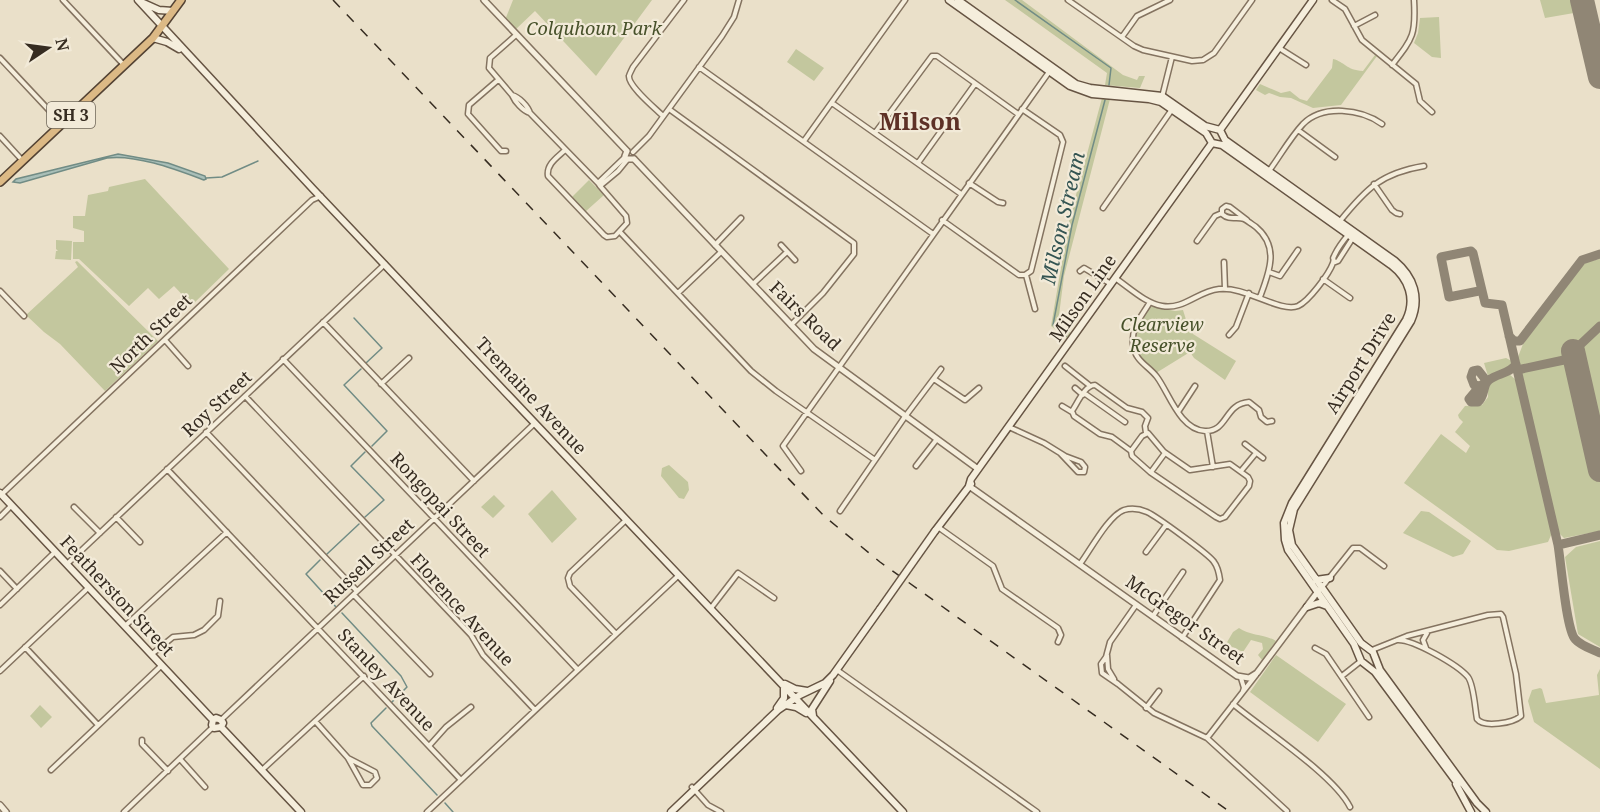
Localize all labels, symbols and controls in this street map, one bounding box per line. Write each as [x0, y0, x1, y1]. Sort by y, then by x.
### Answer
park label: Colquhoun Park [526, 16, 663, 40]
north arrow [18, 18, 78, 78]
text: N [50, 36, 75, 54]
road number: SH 3 [47, 102, 95, 128]
district label: Milson [879, 104, 961, 137]
water label: Milson Stream [1034, 149, 1091, 288]
street label: Milson Line [1043, 249, 1121, 346]
street label: Fairs Road [765, 275, 847, 355]
street label: North Street [104, 288, 196, 378]
street label: Airport Drive [1319, 307, 1401, 418]
park label: Clearview Reserve [1120, 312, 1204, 357]
street label: Tremaine Avenue [471, 331, 592, 459]
street label: Roy Street [176, 365, 256, 442]
street label: Rongopai Street [386, 447, 496, 562]
street label: Russell Street [318, 512, 419, 608]
street label: Featherston Street [55, 530, 180, 661]
street label: Florence Avenue [406, 548, 520, 671]
street label: McGregor Street [1121, 569, 1250, 669]
street label: Stanley Avenue [333, 623, 441, 736]

